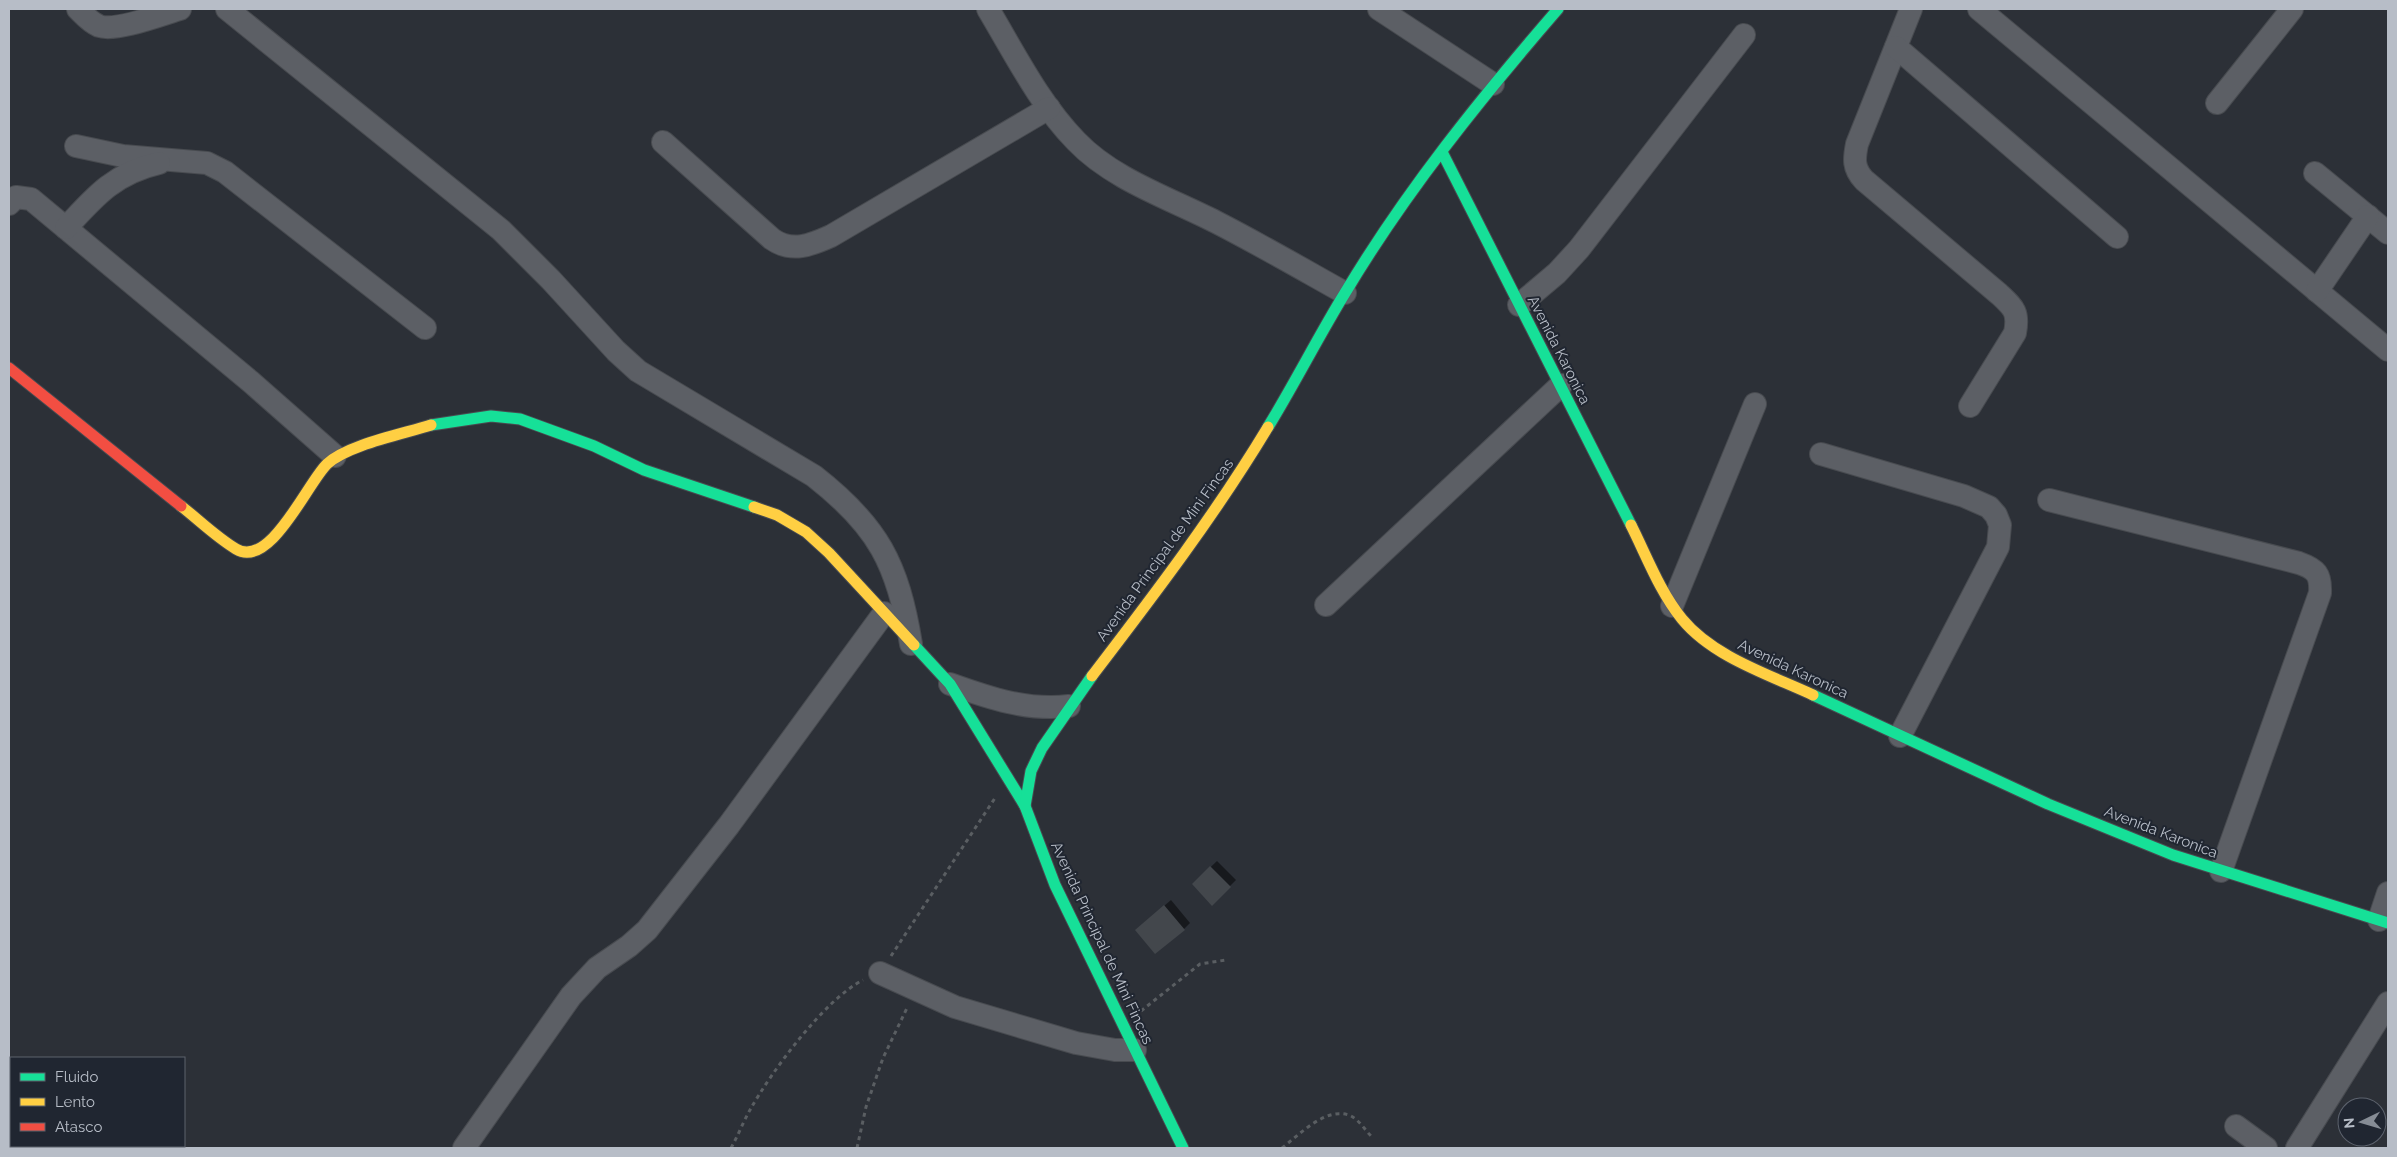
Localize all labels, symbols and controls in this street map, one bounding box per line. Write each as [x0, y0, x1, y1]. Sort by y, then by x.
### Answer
street label: Avenida Karonica [1524, 293, 1594, 407]
street label: Avenida Principal de Mini Fincas [1093, 455, 1237, 645]
street label: Avenida Karonica [1735, 636, 1851, 702]
street label: Avenida Karonica [2102, 802, 2220, 862]
street label: Avenida Principal de Mini Fincas [1047, 839, 1157, 1047]
legend [10, 1057, 185, 1147]
text: Fluido [55, 1068, 98, 1086]
text: Lento [55, 1093, 95, 1111]
north arrow [2337, 1097, 2387, 1147]
text: N [2341, 1117, 2357, 1129]
text: Atasco [55, 1118, 102, 1136]

